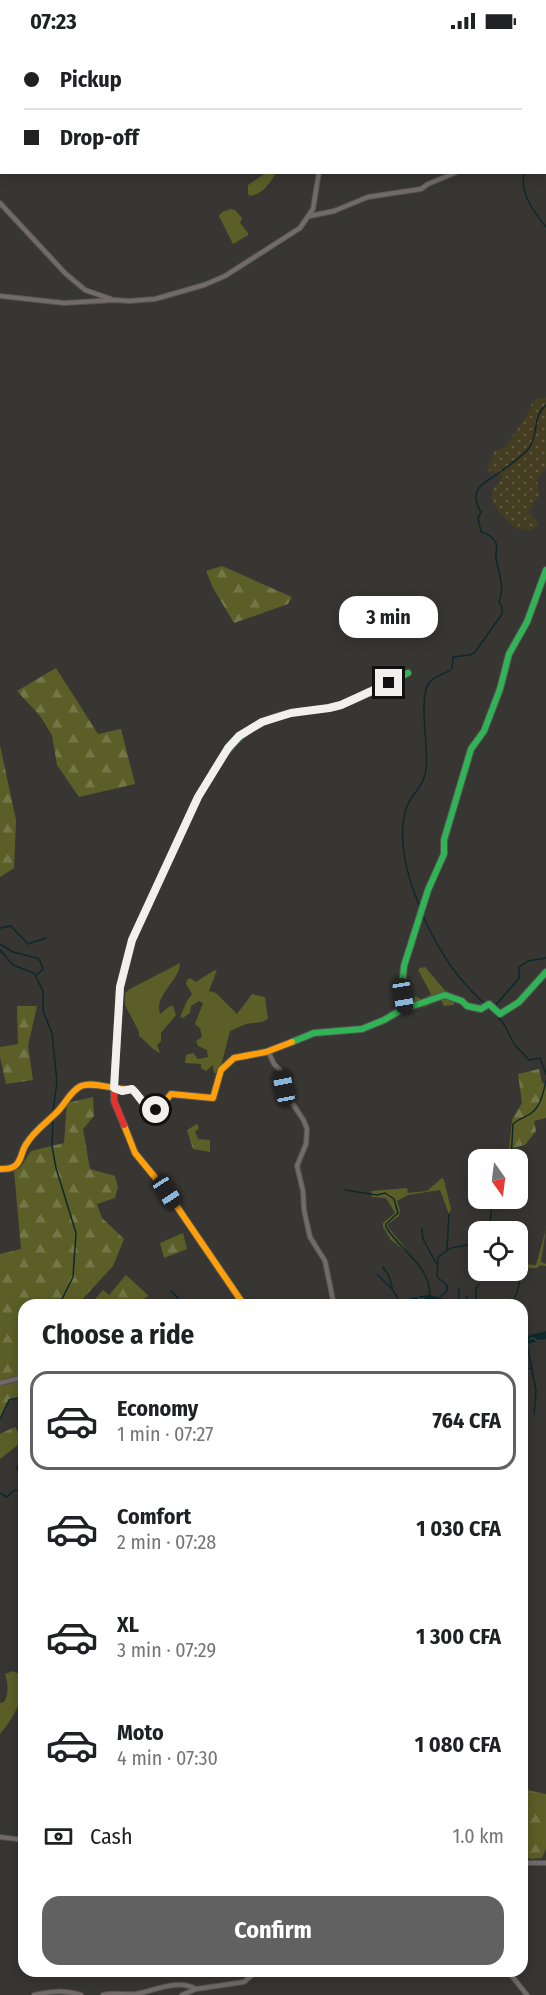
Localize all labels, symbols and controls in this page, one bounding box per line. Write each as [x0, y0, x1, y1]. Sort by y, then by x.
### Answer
text: 07:23 [30, 8, 77, 35]
text: Pickup [60, 66, 122, 93]
text: Drop-off [60, 124, 139, 151]
callout: 3 min [340, 596, 438, 638]
text: 3 min [366, 605, 411, 629]
route end [375, 669, 402, 696]
car [391, 977, 415, 1015]
car [272, 1069, 296, 1107]
route start [142, 1096, 169, 1123]
north arrow [468, 1149, 528, 1209]
map controls [468, 1149, 528, 1281]
car [150, 1172, 184, 1212]
button: locate [468, 1221, 528, 1281]
text: Choose a ride [42, 1319, 194, 1351]
icon: car [45, 1394, 99, 1448]
text: Economy [117, 1395, 198, 1422]
text: 764 CFA [433, 1407, 501, 1434]
text: 1 min · 07:27 [117, 1422, 213, 1446]
icon: car [45, 1502, 99, 1556]
text: Comfort [117, 1503, 191, 1530]
text: 1 030 CFA [416, 1515, 501, 1542]
text: 2 min · 07:28 [117, 1530, 216, 1554]
icon: car [45, 1610, 99, 1664]
text: XL [117, 1611, 139, 1638]
text: 1 300 CFA [416, 1623, 501, 1650]
text: 3 min · 07:29 [117, 1638, 216, 1662]
icon: car [45, 1718, 99, 1772]
text: Moto [117, 1719, 164, 1746]
text: 1 080 CFA [415, 1731, 501, 1758]
text: 4 min · 07:30 [117, 1746, 218, 1770]
icon: cash [42, 1820, 75, 1853]
text: Cash [90, 1823, 133, 1850]
text: 1.0 km [452, 1824, 504, 1848]
button: Confirm [42, 1896, 504, 1965]

